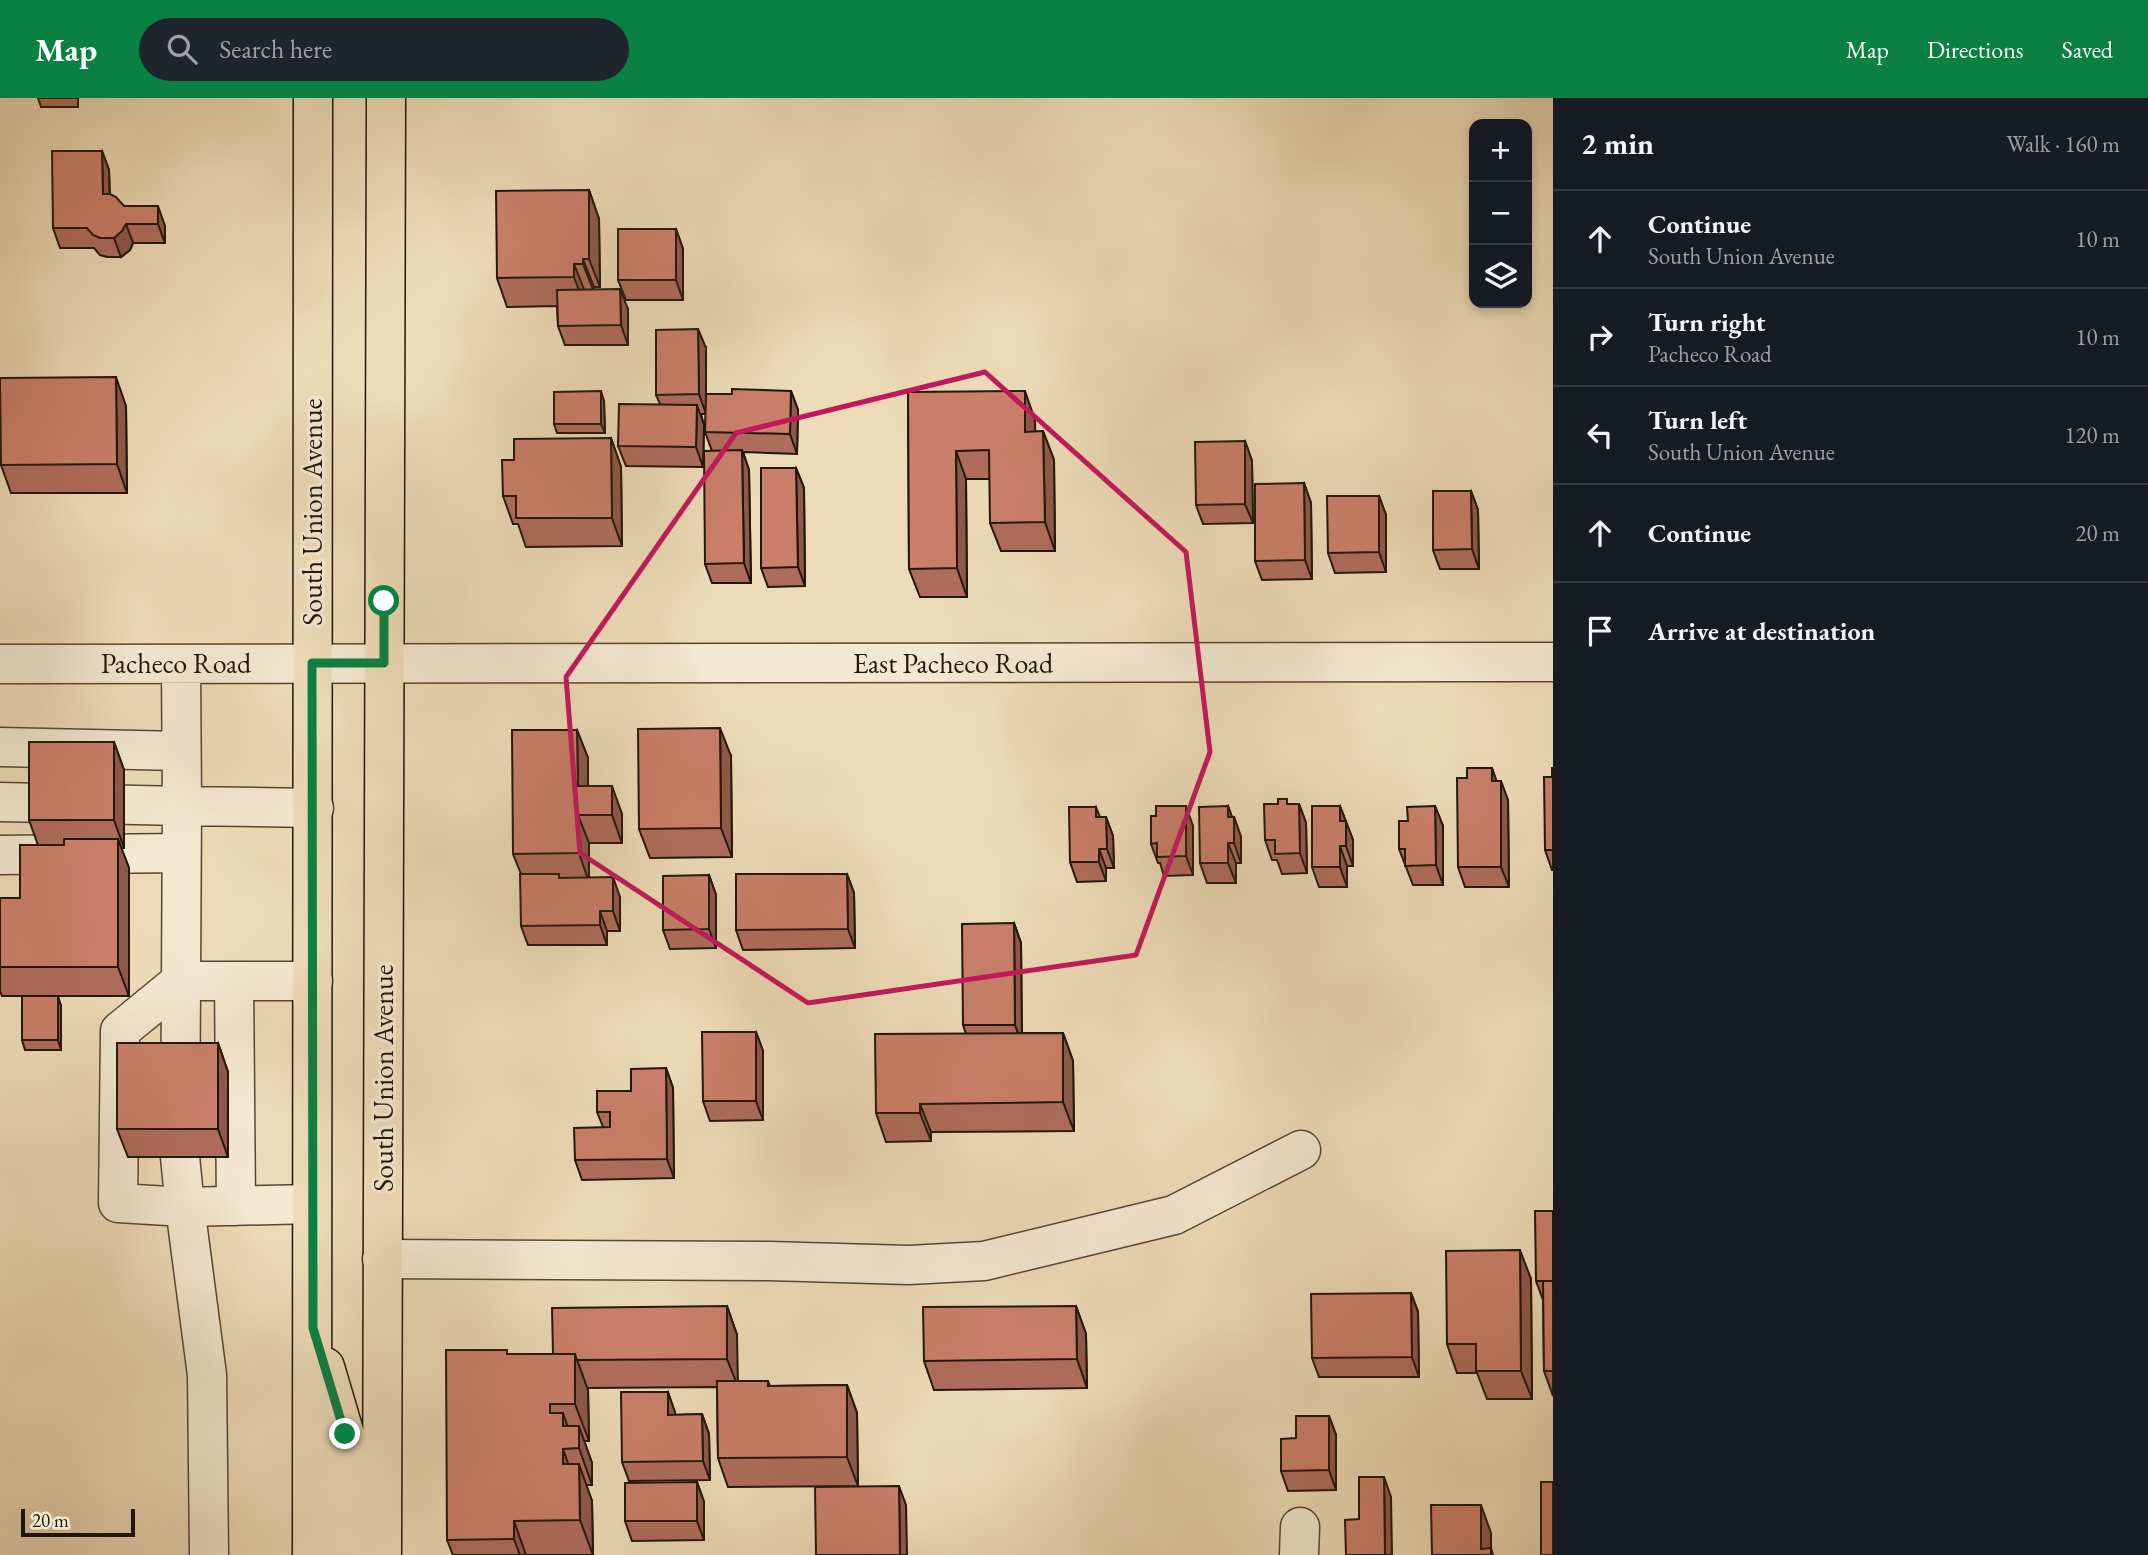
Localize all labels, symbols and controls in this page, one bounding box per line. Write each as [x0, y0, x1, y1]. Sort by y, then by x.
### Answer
search box [139, 18, 629, 81]
text: Map [35, 28, 97, 71]
icon: search [163, 30, 201, 68]
text: Search here [219, 32, 332, 66]
text: Map [1846, 34, 1889, 65]
text: Directions [1927, 34, 2024, 65]
text: Saved [2062, 34, 2113, 65]
map controls [1469, 119, 1532, 308]
button: + [1469, 119, 1532, 182]
text: 2 min [1581, 124, 1654, 163]
text: Walk · 160 m [2006, 129, 2120, 159]
button: − [1469, 182, 1532, 245]
text: Continue [1648, 207, 1751, 241]
icon: ahead [1581, 220, 1619, 258]
text: 10 m [2075, 224, 2120, 254]
text: South Union Avenue [1648, 241, 1835, 271]
button: layers [1469, 245, 1532, 308]
text: Turn right [1648, 305, 1766, 339]
icon: right [1581, 318, 1619, 356]
text: 10 m [2075, 322, 2120, 352]
text: Pacheco Road [1648, 339, 1772, 369]
street label: South Union Avenue [294, 398, 330, 626]
text: Turn left [1648, 403, 1747, 437]
icon: left [1581, 416, 1619, 454]
text: 120 m [2064, 420, 2120, 450]
text: South Union Avenue [1648, 437, 1835, 467]
icon: ahead [1581, 514, 1619, 552]
text: Continue [1648, 516, 1751, 550]
text: 20 m [2075, 518, 2120, 548]
route start [368, 585, 399, 616]
icon: arrive [1581, 612, 1619, 650]
text: Arrive at destination [1648, 614, 1875, 648]
street label: Pacheco Road [101, 645, 252, 681]
street label: East Pacheco Road [853, 645, 1054, 681]
street label: South Union Avenue [365, 964, 401, 1192]
route end [329, 1418, 360, 1449]
scale bar [21, 1506, 135, 1538]
text: 20 m [32, 1508, 69, 1533]

